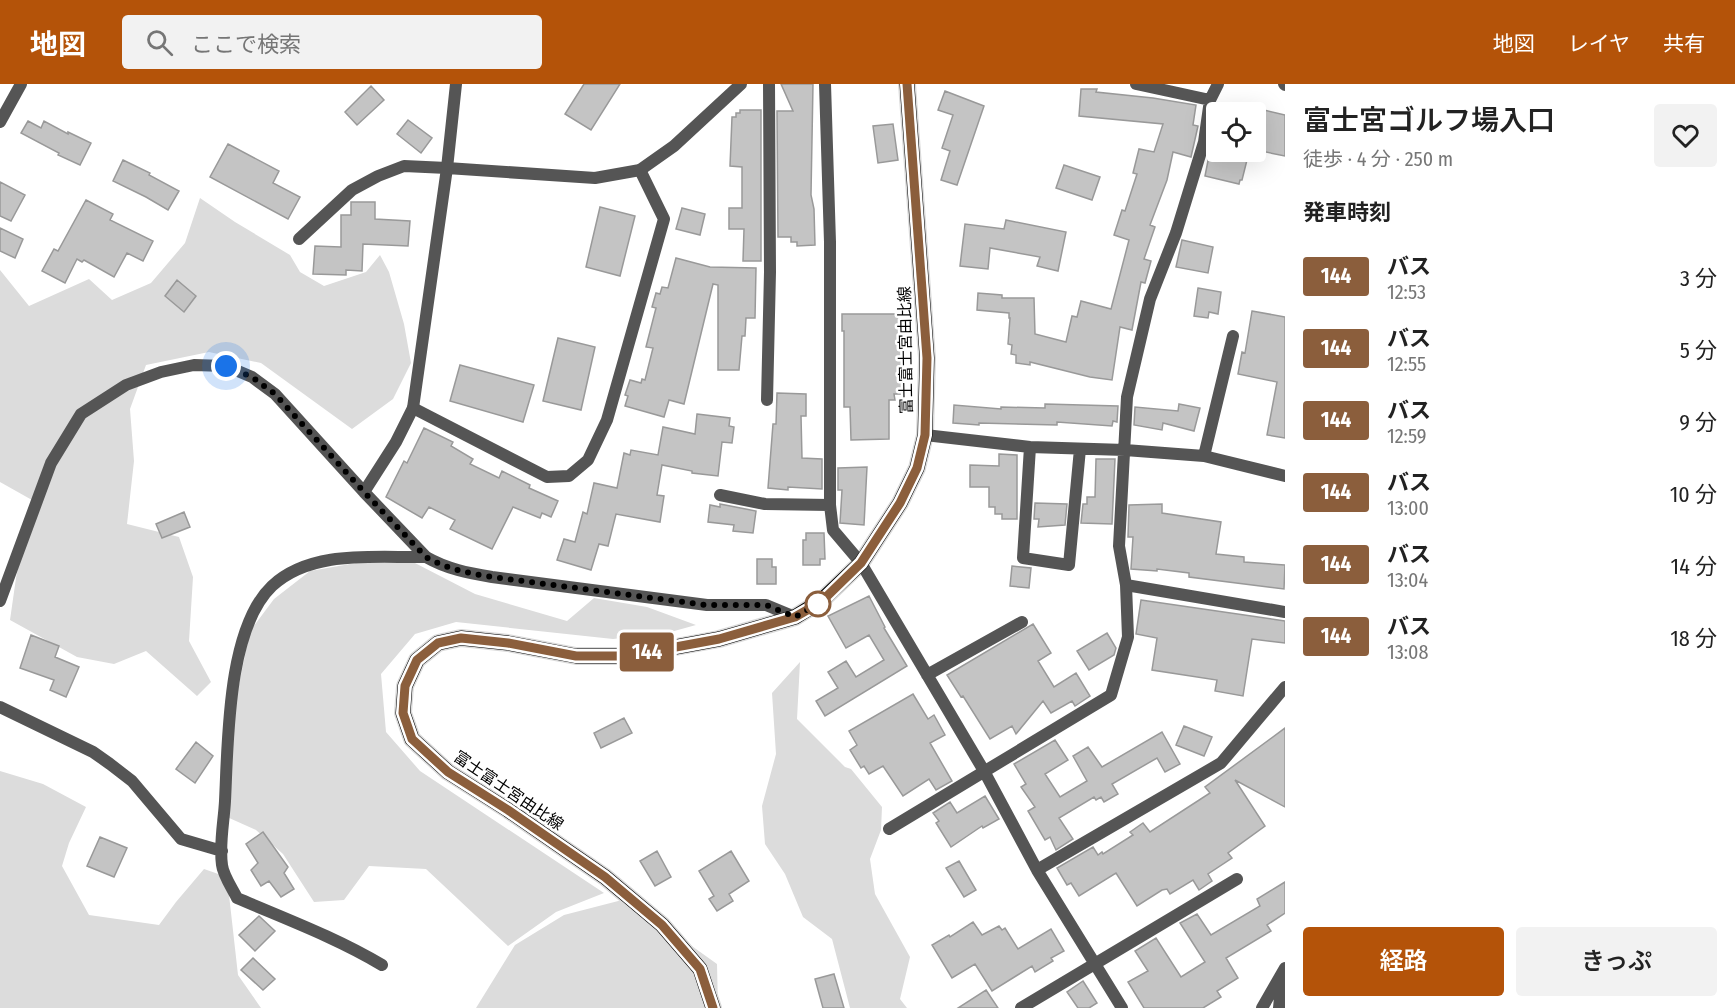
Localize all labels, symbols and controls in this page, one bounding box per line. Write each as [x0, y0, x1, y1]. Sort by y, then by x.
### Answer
search box [122, 15, 542, 69]
icon: search [143, 26, 176, 59]
text: 地図 [30, 28, 86, 61]
text: ここで検索 [191, 31, 301, 58]
text: 地図 [1493, 31, 1535, 57]
text: レイヤ [1568, 31, 1630, 57]
text: 共有 [1663, 31, 1705, 57]
map controls [1206, 102, 1266, 162]
button: locate [1206, 102, 1266, 162]
text: 富士宮ゴルフ場入口 [1303, 104, 1555, 137]
button: heart [1654, 104, 1717, 167]
text: 徒歩 · 4 分 · 250 m [1303, 147, 1453, 171]
text: 発車時刻 [1303, 199, 1391, 226]
text: バス [1387, 253, 1431, 280]
text: 144 [1321, 263, 1351, 289]
text: 3 分 [1680, 265, 1717, 292]
text: 12:53 [1387, 280, 1426, 304]
street label: 富士富士宮由比線 [895, 286, 916, 414]
text: バス [1387, 325, 1431, 352]
text: 144 [1321, 335, 1351, 361]
text: 5 分 [1680, 337, 1717, 364]
your location [211, 351, 241, 381]
text: 12:55 [1387, 352, 1426, 376]
text: バス [1387, 397, 1431, 424]
text: 144 [1321, 407, 1351, 433]
text: 9 分 [1679, 409, 1717, 436]
text: 12:59 [1387, 424, 1427, 448]
text: バス [1387, 469, 1431, 496]
text: 144 [1321, 479, 1351, 505]
text: 10 分 [1670, 481, 1717, 508]
text: 13:00 [1387, 496, 1429, 520]
text: バス [1387, 541, 1431, 568]
text: 144 [1321, 551, 1351, 577]
text: 14 分 [1671, 553, 1717, 580]
text: 13:04 [1387, 568, 1428, 592]
unlabelled marker [805, 591, 831, 617]
text: バス [1387, 613, 1431, 640]
text: 144 [1321, 623, 1351, 649]
text: 18 分 [1670, 625, 1717, 652]
line badge: 144 [612, 632, 682, 672]
text: 144 [632, 639, 662, 665]
text: 13:08 [1387, 640, 1428, 664]
street label: 富士富士宮由比線 [450, 747, 567, 834]
button: 経路 [1303, 927, 1504, 996]
button: きっぷ [1516, 927, 1717, 996]

